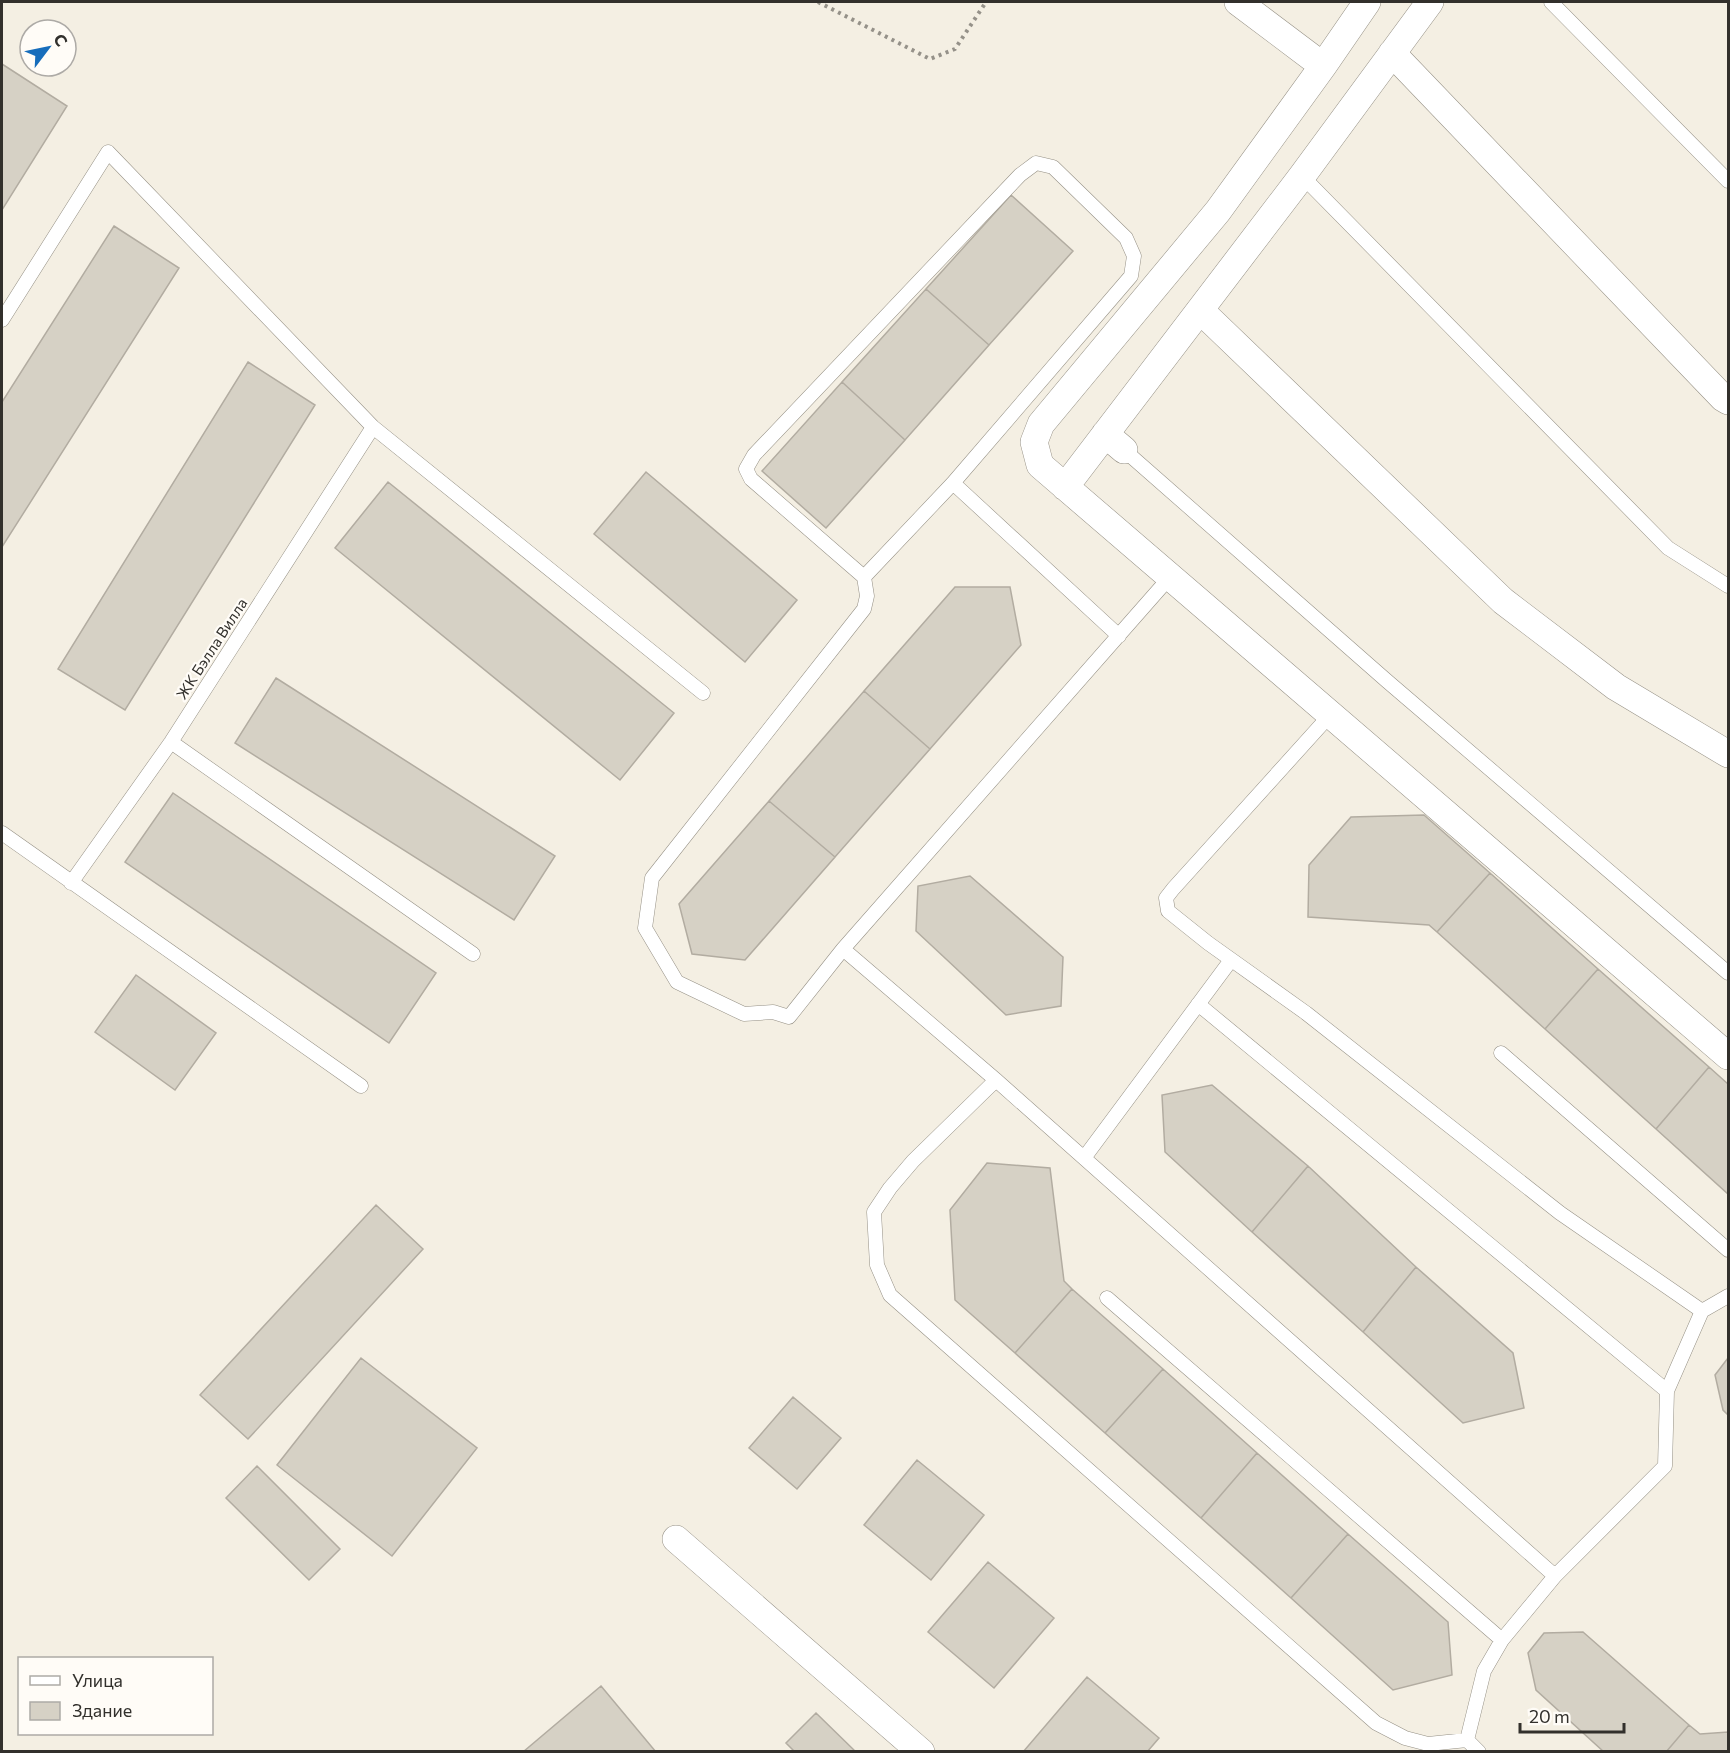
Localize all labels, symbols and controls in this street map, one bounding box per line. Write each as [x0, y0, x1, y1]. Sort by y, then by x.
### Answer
north arrow [18, 18, 78, 78]
text: С [50, 30, 72, 50]
street label: ЖК Бэлла Вилла [172, 595, 250, 702]
legend [18, 1657, 213, 1735]
text: Улица [72, 1669, 123, 1691]
scale bar [1520, 1696, 1624, 1734]
text: Здание [72, 1699, 132, 1721]
text: 20 m [1529, 1705, 1570, 1727]

